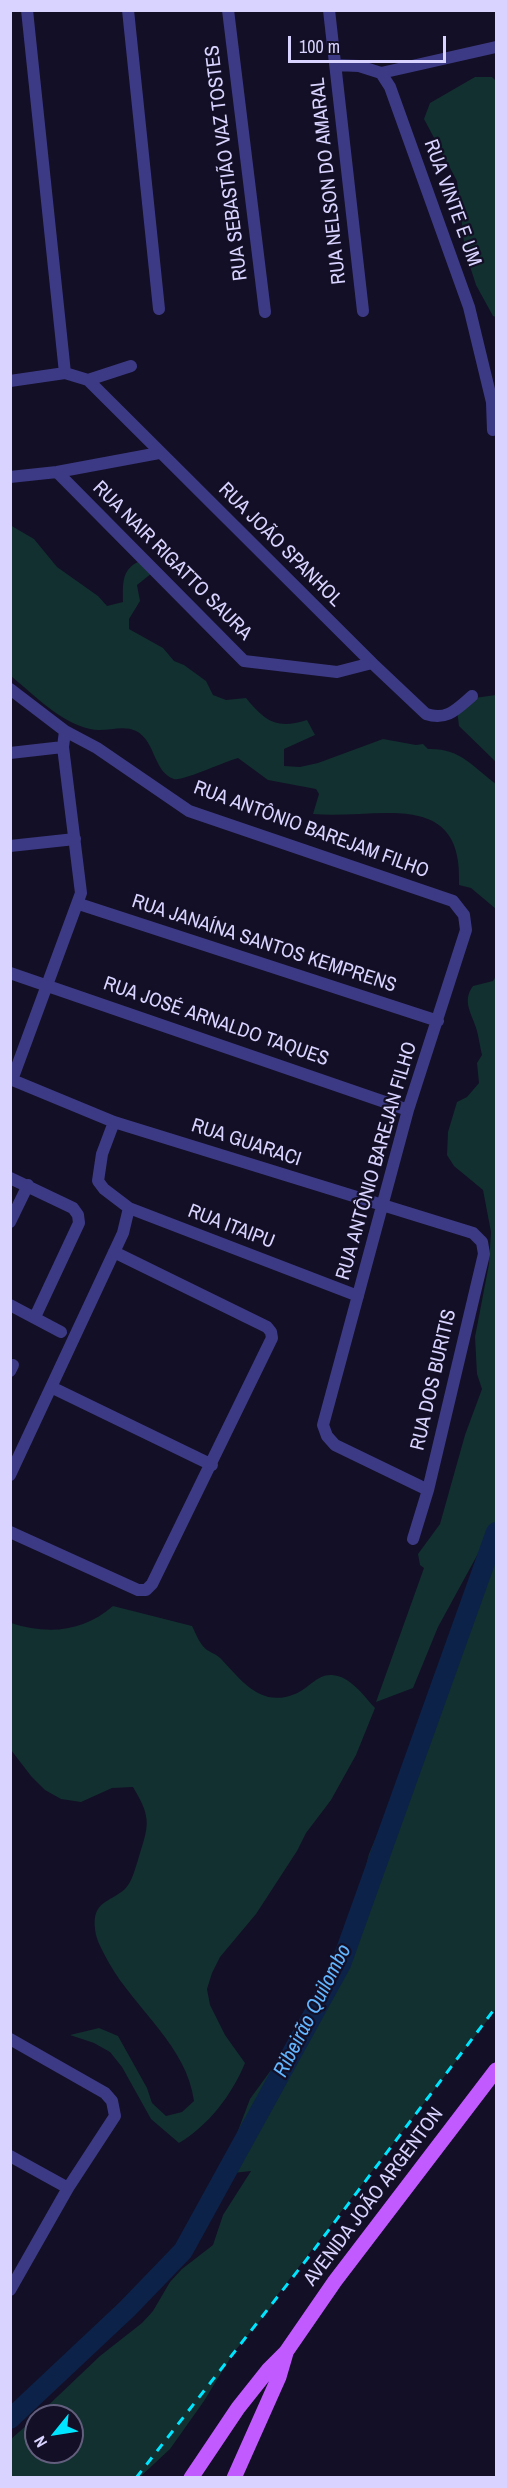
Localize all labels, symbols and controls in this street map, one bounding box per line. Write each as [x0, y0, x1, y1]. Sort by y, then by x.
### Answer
scale bar [291, 24, 448, 62]
text: 100 m [299, 34, 340, 59]
street label: RUA SEBASTIÃO VAZ TOSTES [201, 44, 253, 282]
street label: RUA NELSON DO AMARAL [306, 76, 352, 286]
street label: RUA VINTE E UM [418, 136, 486, 270]
street label: RUA NAIR RIGATTO SAURA [87, 476, 257, 646]
street label: RUA JOÃO SPANHOL [213, 478, 347, 612]
street label: RUA ANTÔNIO BAREJAM FILHO [190, 776, 432, 884]
street label: RUA JANAÍNA SANTOS KEMPRENS [129, 890, 399, 998]
street label: RUA JOSÉ ARNALDO TAQUES [100, 972, 332, 1072]
street label: RUA ANTÔNIO BAREJAN FILHO [331, 1039, 423, 1283]
street label: RUA GUARACI [188, 1114, 304, 1172]
street label: RUA ITAIPU [184, 1200, 278, 1254]
street label: RUA DOS BURITIS [406, 1307, 462, 1453]
water label: Ribeirão Quilombo [269, 1940, 357, 2082]
street label: AVENIDA JOÃO ARGENTON [299, 2103, 449, 2291]
north arrow [24, 2404, 84, 2464]
text: N [28, 2432, 52, 2452]

